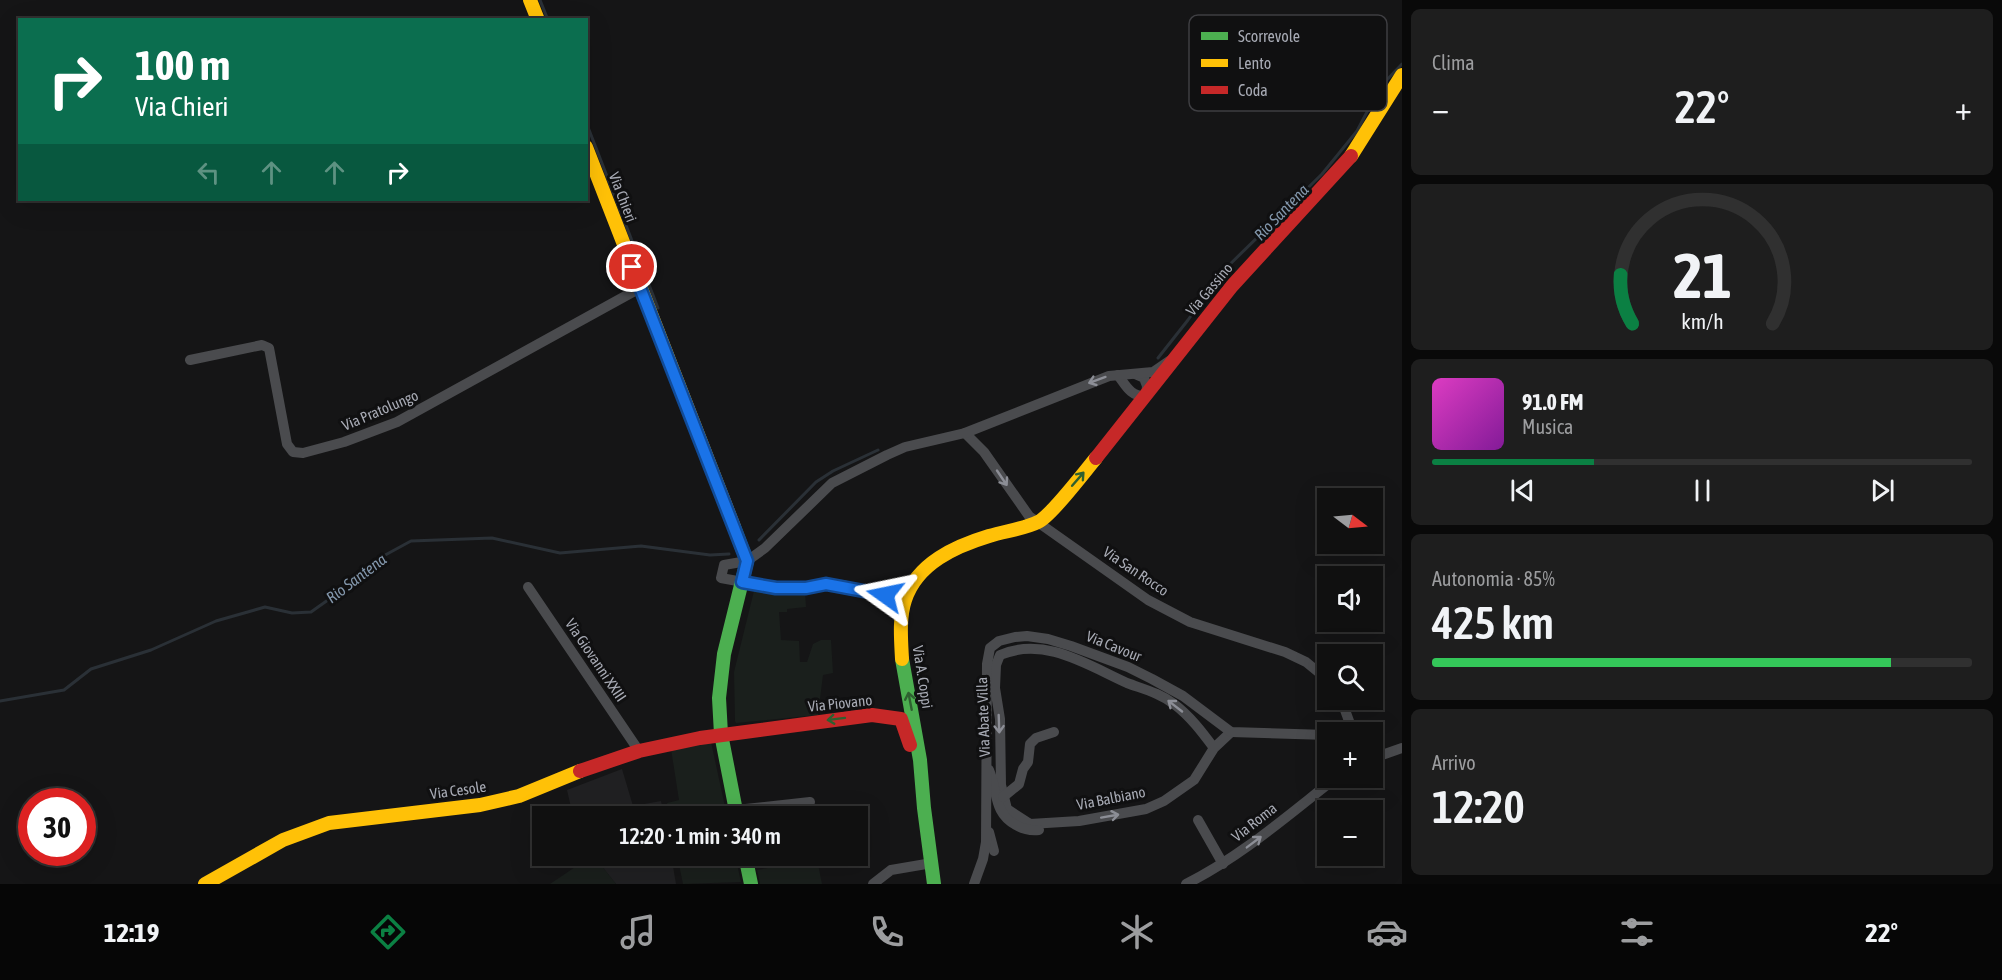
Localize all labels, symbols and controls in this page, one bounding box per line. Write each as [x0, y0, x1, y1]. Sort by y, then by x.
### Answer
legend [1189, 15, 1387, 111]
text: Scorrevole [1238, 27, 1300, 45]
text: 100 m [135, 41, 230, 89]
icon: right [36, 42, 114, 120]
text: Clima [1432, 51, 1475, 74]
text: Lento [1238, 54, 1271, 72]
text: Coda [1238, 81, 1268, 99]
text: 22° [1675, 81, 1729, 133]
text: − [1432, 89, 1449, 127]
text: + [1955, 89, 1972, 127]
text: Via Chieri [135, 91, 229, 122]
icon: left [192, 156, 225, 189]
icon: ahead [255, 156, 288, 189]
icon: ahead [318, 156, 351, 189]
icon: right [381, 156, 414, 189]
street label: Via Chieri [606, 170, 640, 224]
water label: Rio Santena [1250, 180, 1312, 244]
text: 21 [1673, 240, 1731, 311]
pin [606, 241, 657, 292]
icon: arrive [615, 250, 648, 283]
street label: Via Gassino [1182, 259, 1236, 319]
text: km/h [1681, 309, 1723, 334]
one-way arrow [1088, 376, 1107, 387]
street label: Via Pratolungo [339, 386, 421, 434]
text: 91.0 FM [1522, 389, 1584, 415]
text: Musica [1522, 415, 1573, 438]
one-way arrow [996, 470, 1008, 486]
one-way arrow [1071, 472, 1085, 487]
icon: previous [1506, 474, 1539, 507]
icon: pause [1686, 474, 1719, 507]
icon: next [1866, 474, 1899, 507]
north arrow [1317, 488, 1383, 554]
map controls [1317, 488, 1383, 866]
street label: Via San Rocco [1100, 543, 1172, 599]
water label: Rio Santena [323, 549, 390, 606]
position arrow [853, 563, 917, 627]
button: sound [1317, 566, 1383, 632]
text: Autonomia · 85% [1432, 567, 1555, 590]
text: 425 km [1432, 597, 1554, 649]
street label: Via Giovanni XXIII [562, 615, 630, 705]
street label: Via Cavour [1084, 627, 1145, 665]
street label: Via A. Coppi [910, 644, 936, 710]
button: search [1317, 644, 1383, 710]
street label: Via Abate Villa [973, 677, 993, 757]
street label: Via Piovano [807, 691, 873, 715]
one-way arrow [904, 692, 915, 712]
one-way arrow [1167, 699, 1183, 712]
one-way arrow [827, 714, 847, 725]
one-way arrow [994, 714, 1005, 733]
button: + [1317, 722, 1383, 788]
text: Arrivo [1432, 751, 1476, 774]
street label: Via Cesole [429, 778, 487, 802]
text: 12:20 [1432, 781, 1525, 833]
street label: Via Balbiano [1075, 783, 1147, 813]
speed limit sign: 30 [18, 788, 96, 866]
street label: Via Roma [1228, 799, 1280, 845]
button: − [1317, 800, 1383, 866]
one-way arrow [1100, 810, 1120, 821]
text: 12:20 · 1 min · 340 m [619, 823, 781, 849]
one-way arrow [1245, 836, 1261, 848]
icon: directions [367, 911, 409, 953]
icon: music [617, 911, 659, 953]
icon: phone [866, 911, 908, 953]
icon: climate [1116, 911, 1158, 953]
icon: car [1366, 911, 1408, 953]
icon: filters [1616, 911, 1658, 953]
text: 12:19 [104, 917, 159, 948]
text: 22° [1865, 917, 1898, 948]

